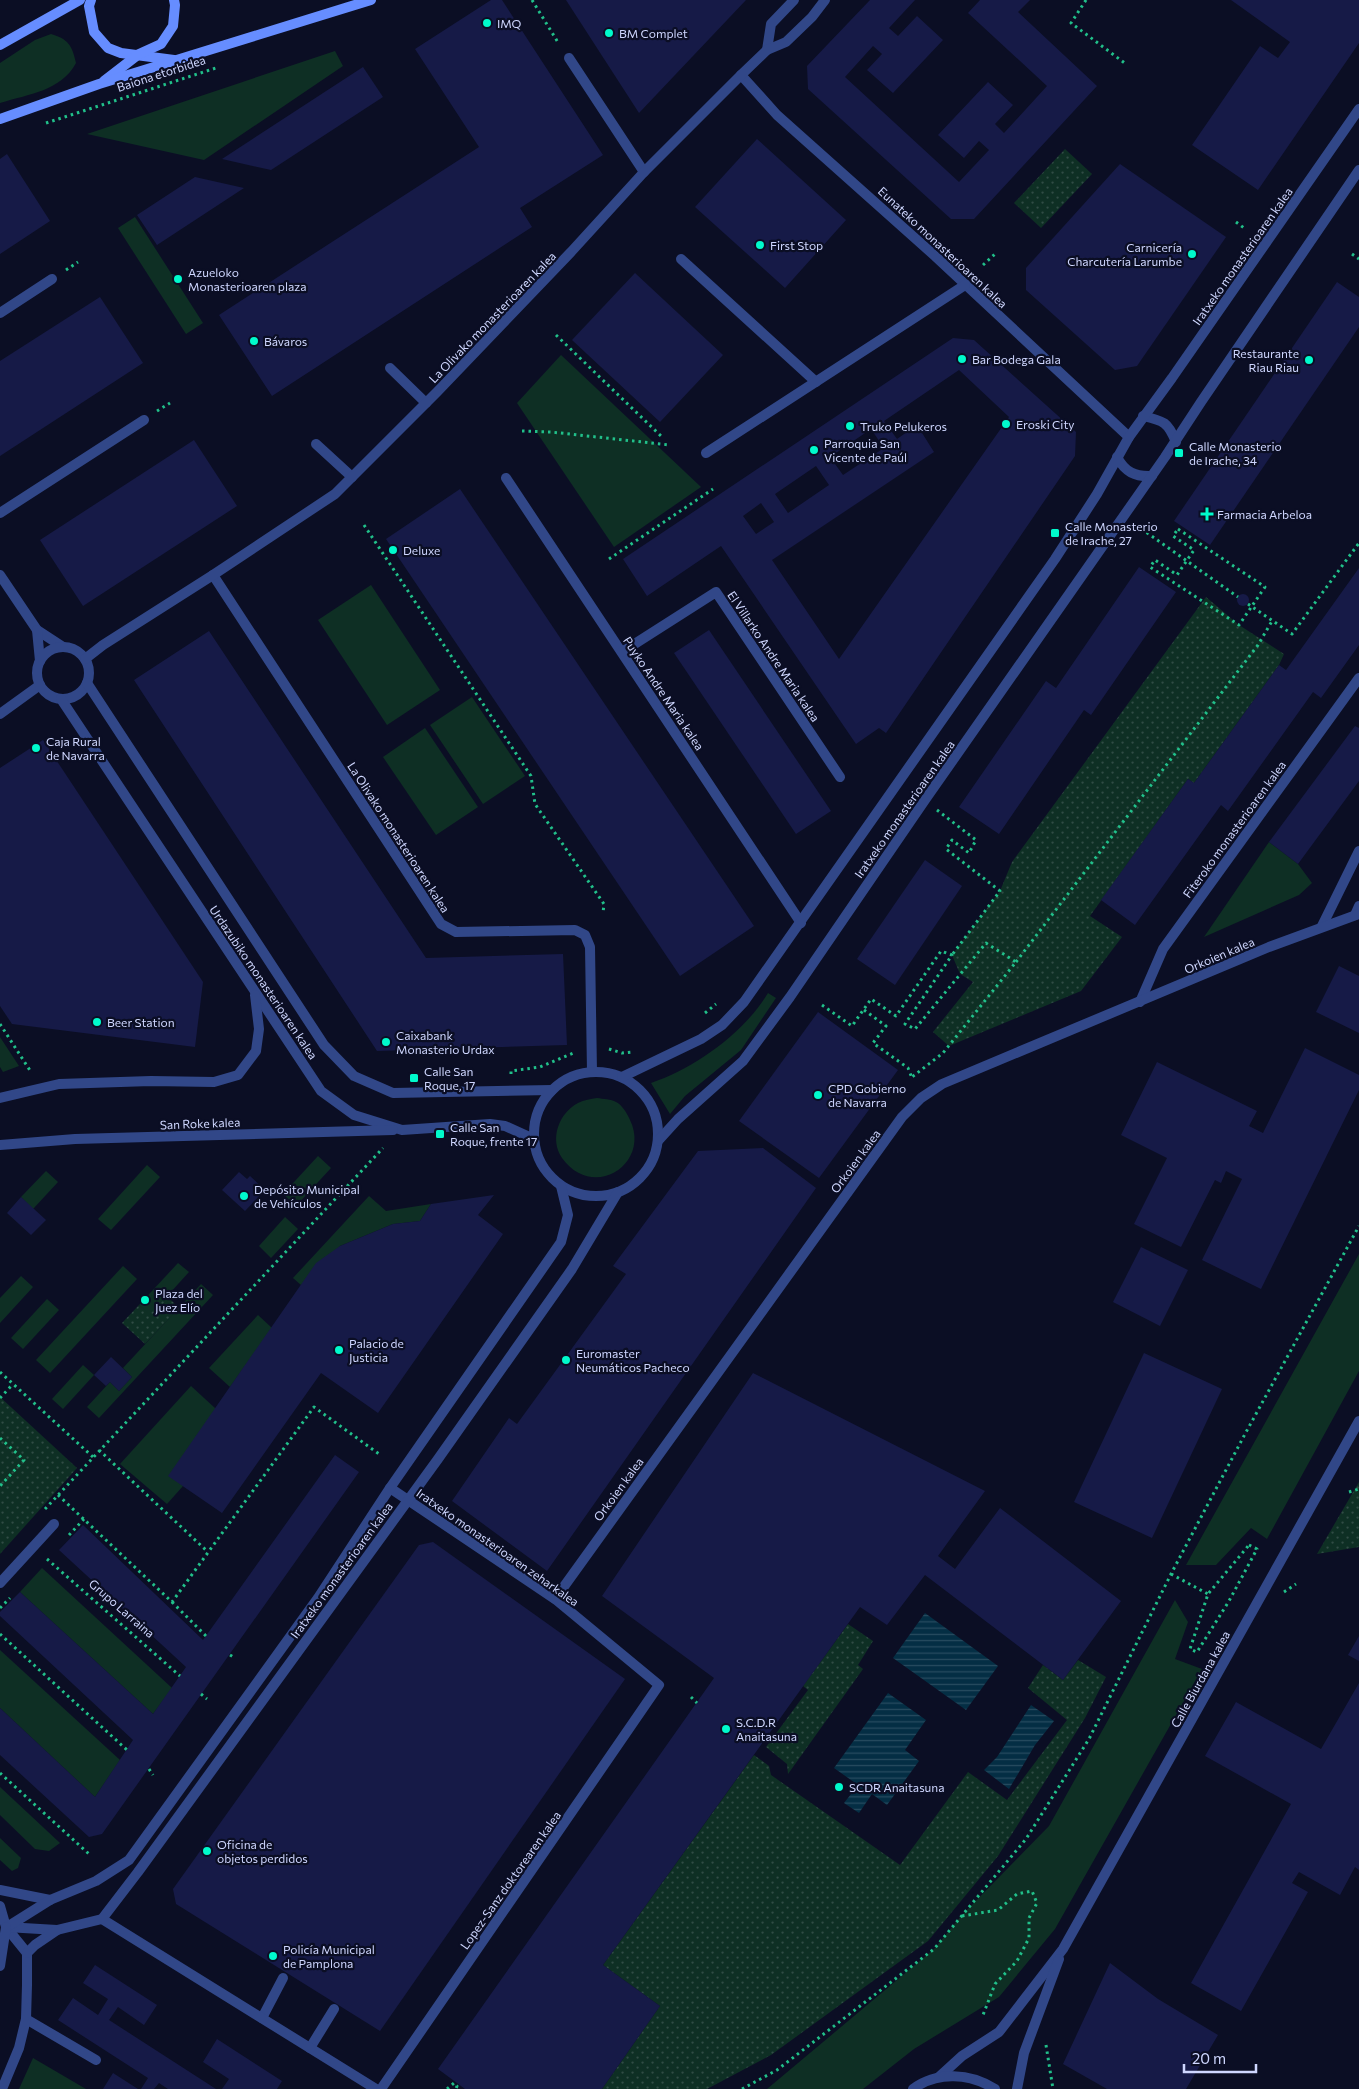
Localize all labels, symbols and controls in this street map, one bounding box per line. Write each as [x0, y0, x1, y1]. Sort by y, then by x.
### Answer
place label: IMQ [497, 16, 522, 30]
marker: IMQ [481, 17, 493, 29]
place label: BM Complet [619, 26, 688, 40]
marker: BM Complet [603, 27, 615, 39]
street label: Baiona etorbidea [115, 52, 207, 94]
street label: Eunateko monasterioaren kalea [876, 184, 1010, 310]
street label: Iratxeko monasterioaren kalea [1189, 185, 1295, 327]
place label: First Stop [770, 238, 823, 252]
marker: First Stop [754, 239, 766, 251]
place label: Carnicería Charcutería Larumbe [1067, 240, 1182, 268]
marker: Carnicería Charcutería Larumbe [1186, 248, 1198, 260]
street label: La Olivako monasterioaren kalea [426, 249, 558, 385]
place label: Azueloko Monasterioaren plaza [188, 265, 306, 293]
marker: Azueloko Monasterioaren plaza [172, 273, 184, 285]
place label: Bávaros [264, 334, 307, 348]
marker: Bávaros [248, 335, 260, 347]
place label: Restaurante Riau Riau [1233, 346, 1299, 374]
place label: Bar Bodega Gala [972, 352, 1061, 366]
marker: Bar Bodega Gala [956, 353, 968, 365]
marker: Restaurante Riau Riau [1303, 354, 1315, 366]
place label: Eroski City [1016, 417, 1075, 431]
marker: Eroski City [1000, 418, 1012, 430]
place label: Truko Pelukeros [860, 419, 947, 433]
marker: Truko Pelukeros [844, 420, 856, 432]
place label: Parroquia San Vicente de Paúl [824, 436, 907, 464]
place label: Calle Monasterio de Irache, 34 [1189, 439, 1282, 467]
marker: Parroquia San Vicente de Paúl [808, 444, 820, 456]
marker: Calle Monasterio de Irache, 34 [1173, 447, 1185, 459]
place label: Farmacia Arbeloa [1217, 507, 1312, 521]
marker: Farmacia Arbeloa [1201, 508, 1213, 520]
place label: Calle Monasterio de Irache, 27 [1065, 519, 1158, 547]
marker: Calle Monasterio de Irache, 27 [1049, 527, 1061, 539]
place label: Deluxe [403, 543, 440, 557]
marker: Deluxe [387, 544, 399, 556]
street label: El Villarko Andre Maria kalea [725, 588, 823, 724]
street label: Puyko Andre Maria kalea [621, 634, 707, 752]
place label: Caja Rural de Navarra [46, 734, 105, 762]
street label: Iratxeko monasterioaren kalea [851, 738, 957, 880]
marker: Caja Rural de Navarra [30, 742, 42, 754]
street label: Fiteroko monasterioaren kalea [1180, 758, 1288, 900]
street label: La Olivako monasterioaren kalea [345, 759, 453, 915]
street label: Urdazubiko monasterioaren kalea [207, 903, 321, 1061]
street label: Orkoien kalea [1182, 934, 1256, 976]
place label: Beer Station [107, 1015, 175, 1029]
marker: Beer Station [91, 1016, 103, 1028]
place label: Caixabank Monasterio Urdax [396, 1028, 495, 1056]
marker: Caixabank Monasterio Urdax [380, 1036, 392, 1048]
place label: Calle San Roque, 17 [424, 1064, 475, 1092]
marker: Calle San Roque, 17 [408, 1072, 420, 1084]
place label: CPD Gobierno de Navarra [828, 1081, 906, 1109]
marker: CPD Gobierno de Navarra [812, 1089, 824, 1101]
street label: San Roke kalea [159, 1115, 241, 1131]
place label: Calle San Roque, frente 17 [450, 1120, 537, 1148]
street label: Orkoien kalea [827, 1127, 883, 1195]
marker: Calle San Roque, frente 17 [434, 1128, 446, 1140]
place label: Depósito Municipal de Vehículos [254, 1182, 360, 1210]
marker: Depósito Municipal de Vehículos [238, 1190, 250, 1202]
place label: Plaza del Juez Elío [155, 1286, 203, 1315]
marker: Plaza del Juez Elío [139, 1294, 151, 1306]
place label: Palacio de Justicia [349, 1336, 404, 1365]
marker: Palacio de Justicia [333, 1344, 345, 1356]
place label: Euromaster Neumáticos Pacheco [576, 1346, 690, 1374]
marker: Euromaster Neumáticos Pacheco [560, 1354, 572, 1366]
street label: Orkoien kalea [590, 1455, 646, 1523]
street label: Iratxeko monasterioaren zeharkalea [414, 1485, 582, 1609]
street label: Iratxeko monasterioaren kalea [287, 1499, 395, 1641]
street label: Grupo Larraina [86, 1576, 158, 1640]
street label: Calle Biurdana kalea [1168, 1628, 1232, 1730]
place label: S.C.D.R Anaitasuna [736, 1715, 797, 1743]
marker: S.C.D.R Anaitasuna [720, 1723, 732, 1735]
place label: SCDR Anaitasuna [849, 1780, 944, 1794]
marker: SCDR Anaitasuna [833, 1781, 845, 1793]
street label: Lopez-Sanz doktorearen kalea [457, 1808, 563, 1952]
place label: Oficina de objetos perdidos [217, 1837, 308, 1865]
marker: Oficina de objetos perdidos [201, 1845, 213, 1857]
place label: Policía Municipal de Pamplona [283, 1942, 375, 1970]
marker: Policía Municipal de Pamplona [267, 1950, 279, 1962]
scale bar [1184, 2042, 1256, 2074]
text: 20 m [1192, 2049, 1226, 2067]

